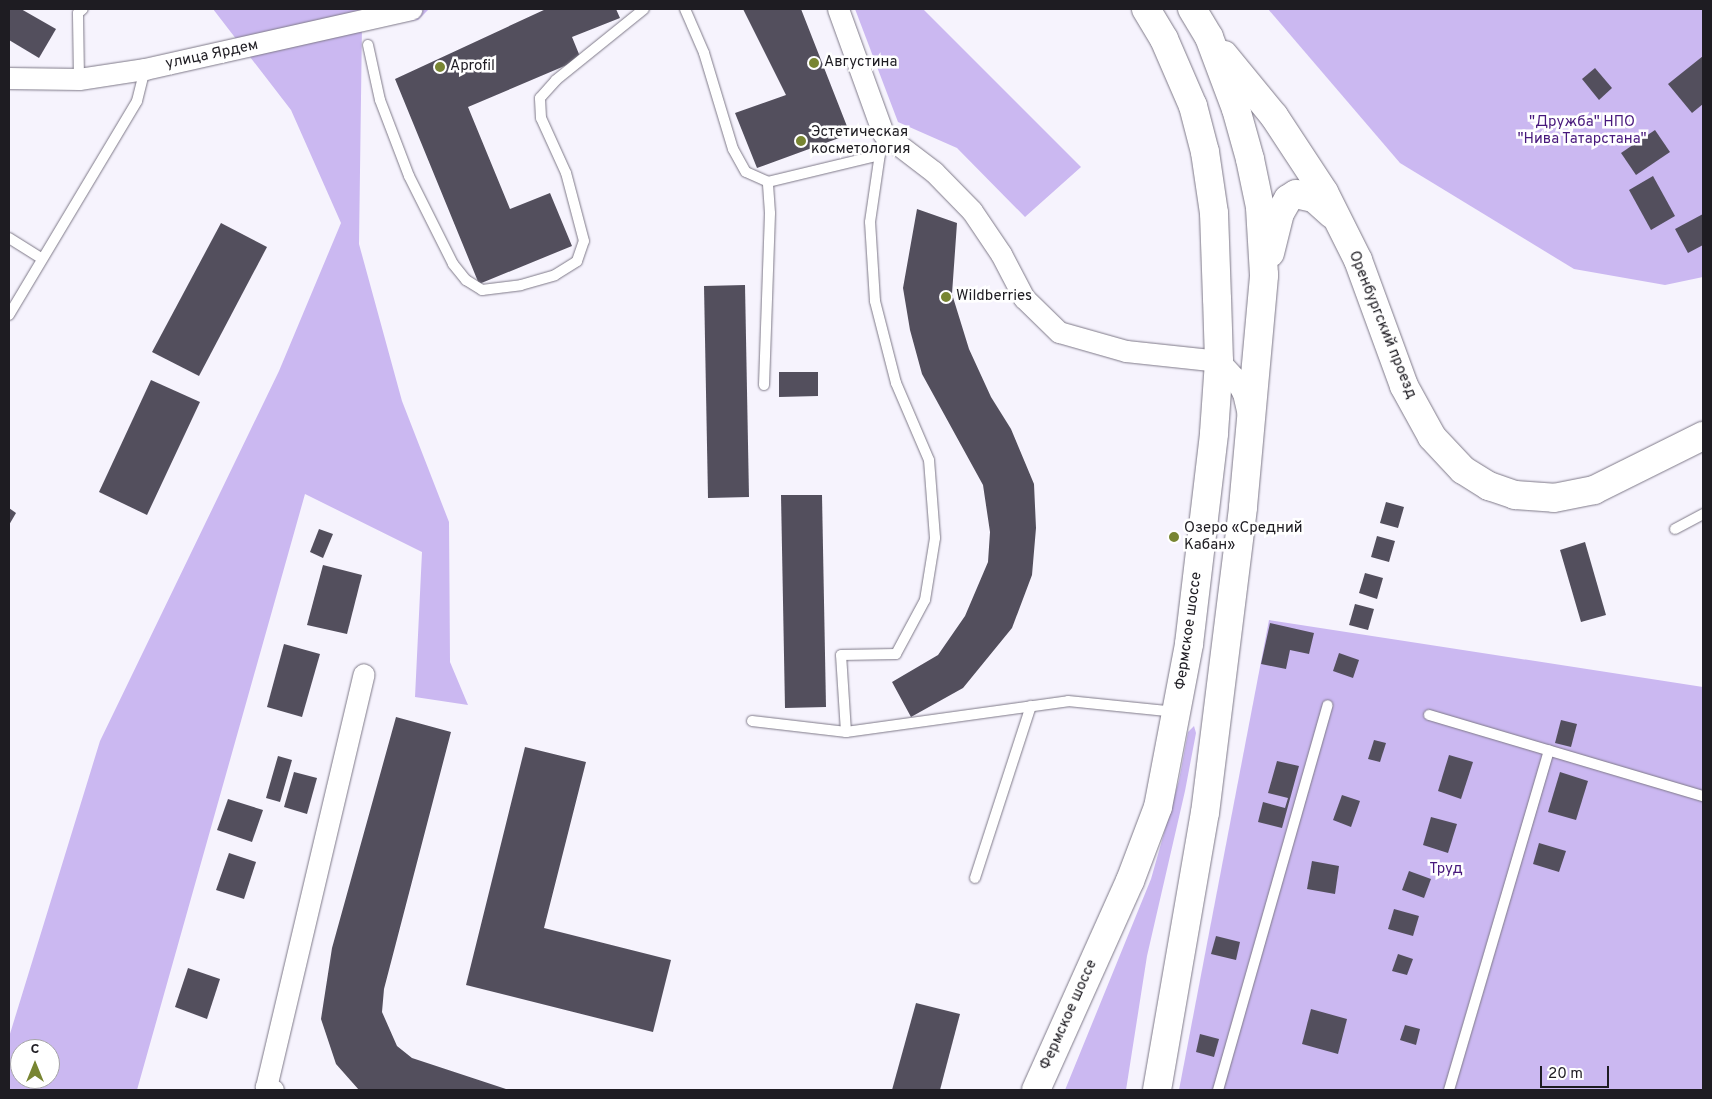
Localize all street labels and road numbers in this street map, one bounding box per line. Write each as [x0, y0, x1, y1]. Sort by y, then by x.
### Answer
street label: улица Ярдем [164, 36, 260, 74]
street label: Оренбургский проезд [1344, 249, 1420, 401]
street label: Фермское шоссе [1172, 571, 1206, 691]
street label: Фермское шоссе [1037, 957, 1101, 1073]

